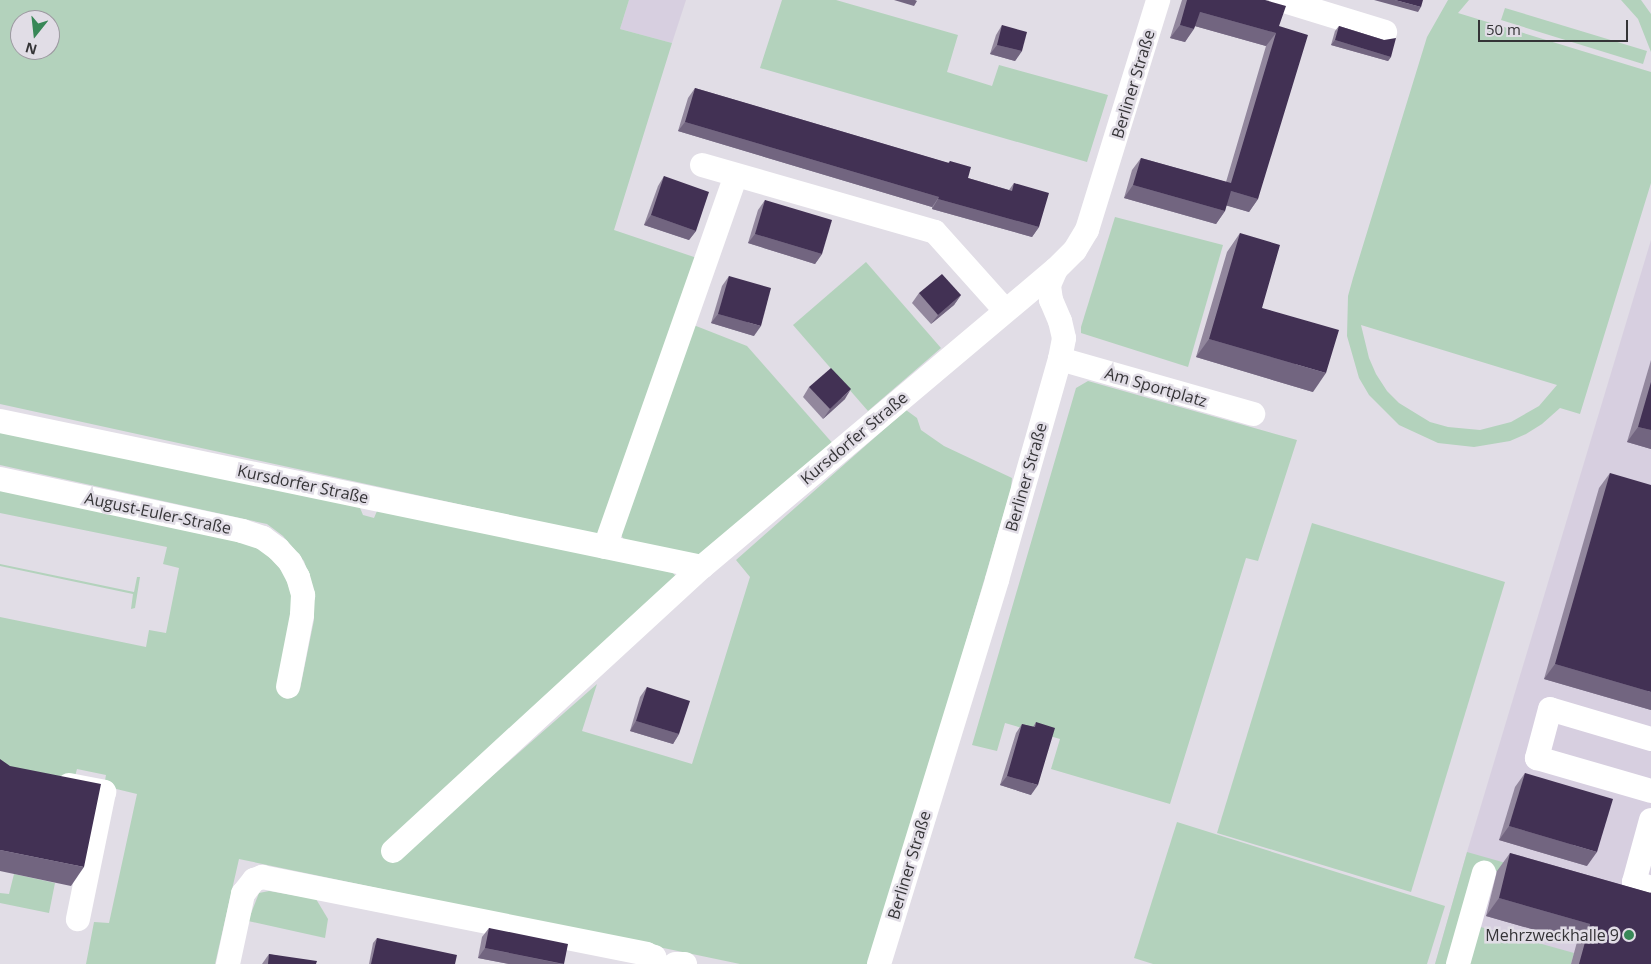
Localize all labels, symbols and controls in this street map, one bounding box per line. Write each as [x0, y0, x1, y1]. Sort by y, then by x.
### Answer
north arrow [10, 10, 60, 60]
scale bar [1481, 10, 1631, 42]
text: 50 m [1486, 19, 1521, 39]
street label: Berliner Straße [1107, 28, 1159, 140]
text: N [23, 38, 39, 60]
street label: Am Sportplatz [1103, 363, 1209, 411]
street label: Kursdorfer Straße [797, 388, 911, 488]
street label: Berliner Straße [1001, 420, 1051, 534]
street label: Kursdorfer Straße [236, 461, 370, 507]
street label: August-Euler-Straße [83, 488, 233, 538]
street label: Berliner Straße [883, 809, 935, 921]
place label: Mehrzweckhalle 9 [1485, 925, 1619, 945]
marker: Mehrzweckhalle 9 [1623, 929, 1635, 941]

